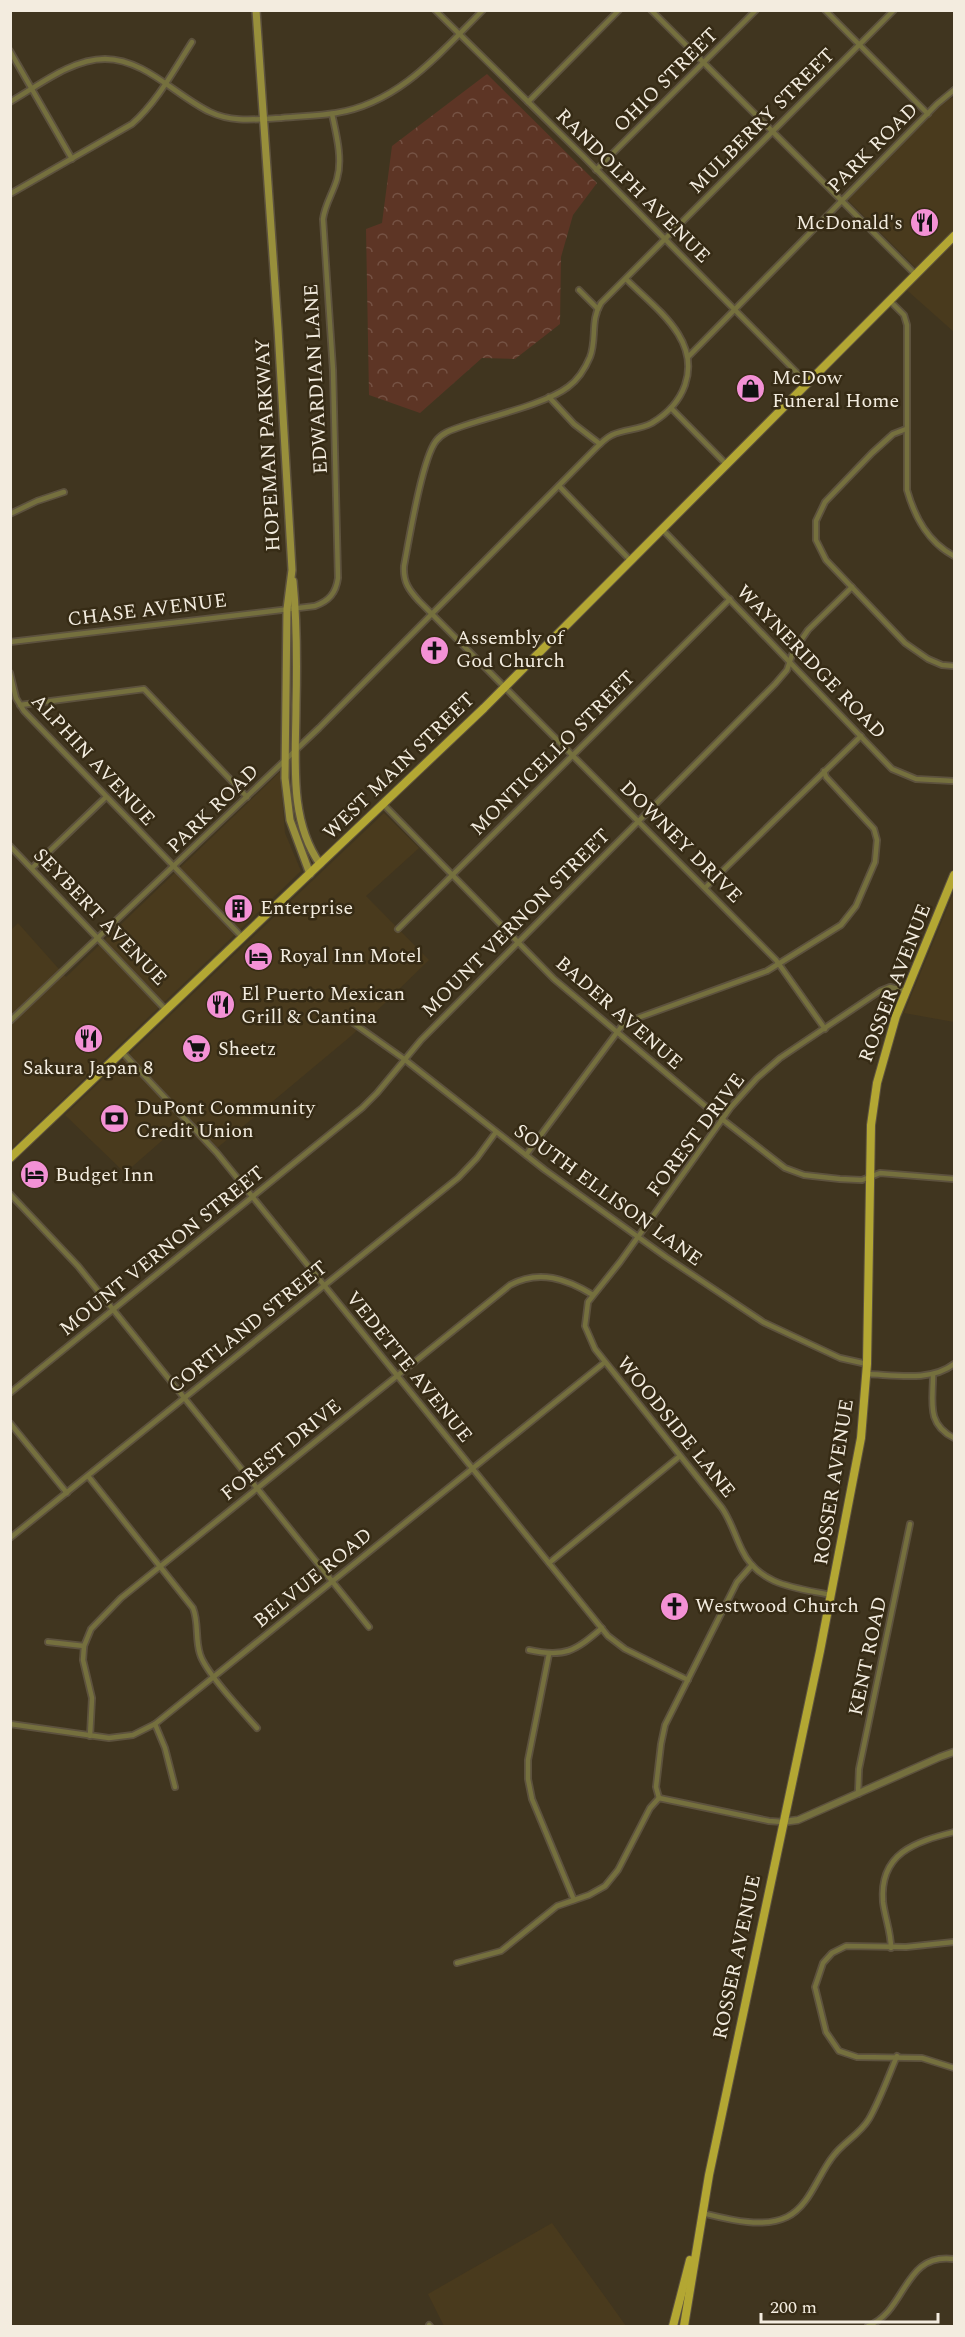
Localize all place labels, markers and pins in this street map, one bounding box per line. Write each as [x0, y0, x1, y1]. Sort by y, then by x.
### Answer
restaurant icon: McDonald's [908, 207, 940, 239]
place label: McDonald's [796, 208, 903, 238]
place label: McDow Funeral Home [772, 363, 899, 416]
shop icon: McDow Funeral Home [735, 373, 767, 405]
place label: Assembly of God Church [456, 623, 566, 676]
church icon: Assembly of God Church [419, 634, 451, 666]
building icon: Enterprise [223, 892, 255, 924]
place label: Enterprise [260, 893, 353, 923]
hotel icon: Royal Inn Motel [242, 940, 274, 972]
place label: Royal Inn Motel [279, 941, 422, 971]
place label: El Puerto Mexican Grill & Cantina [241, 979, 405, 1032]
restaurant icon: El Puerto Mexican Grill & Cantina [204, 989, 236, 1021]
restaurant icon: Sakura Japan 8 [72, 1022, 104, 1054]
supermarket icon: Sheetz [181, 1033, 213, 1065]
place label: Sheetz [218, 1034, 276, 1064]
place label: Sakura Japan 8 [23, 1053, 153, 1083]
place label: DuPont Community Credit Union [136, 1093, 316, 1146]
bank icon: DuPont Community Credit Union [99, 1103, 131, 1135]
hotel icon: Budget Inn [18, 1159, 50, 1191]
place label: Budget Inn [55, 1160, 154, 1190]
church icon: Westwood Church [658, 1590, 690, 1622]
place label: Westwood Church [695, 1591, 859, 1621]

